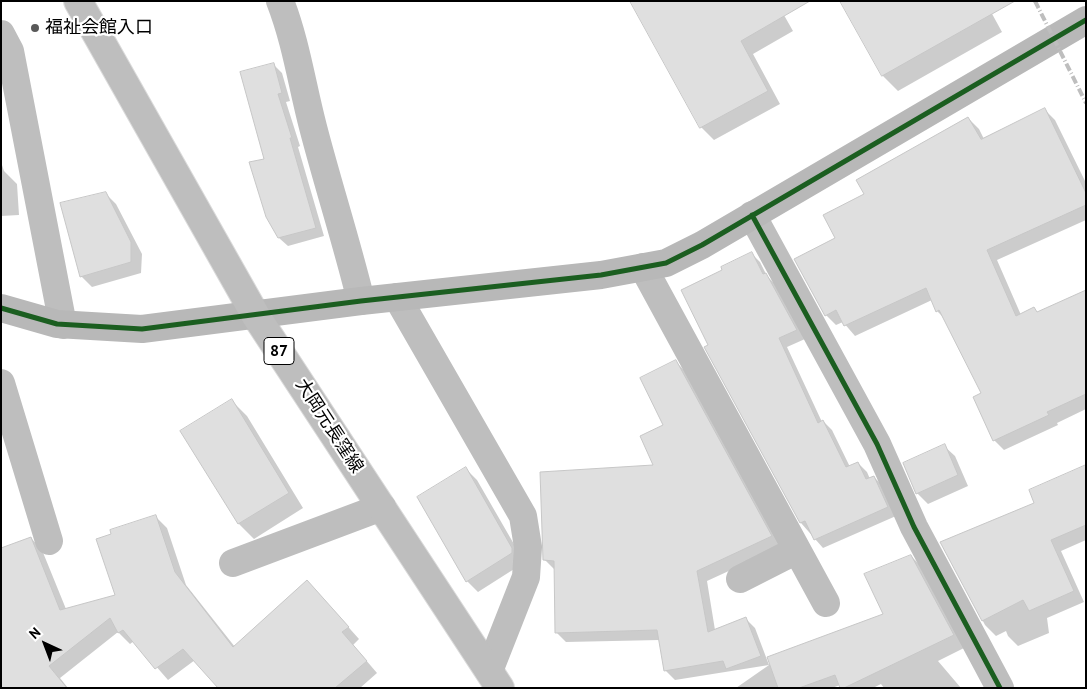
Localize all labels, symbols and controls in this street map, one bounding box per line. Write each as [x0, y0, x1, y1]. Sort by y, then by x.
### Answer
place label: 福祉会館入口 [45, 17, 153, 39]
marker: 福祉会館入口 [29, 22, 41, 34]
road number: 87 [264, 338, 294, 364]
street label: 大岡元長窪線 [291, 375, 367, 477]
north arrow [20, 619, 70, 669]
text: N [25, 623, 44, 643]

